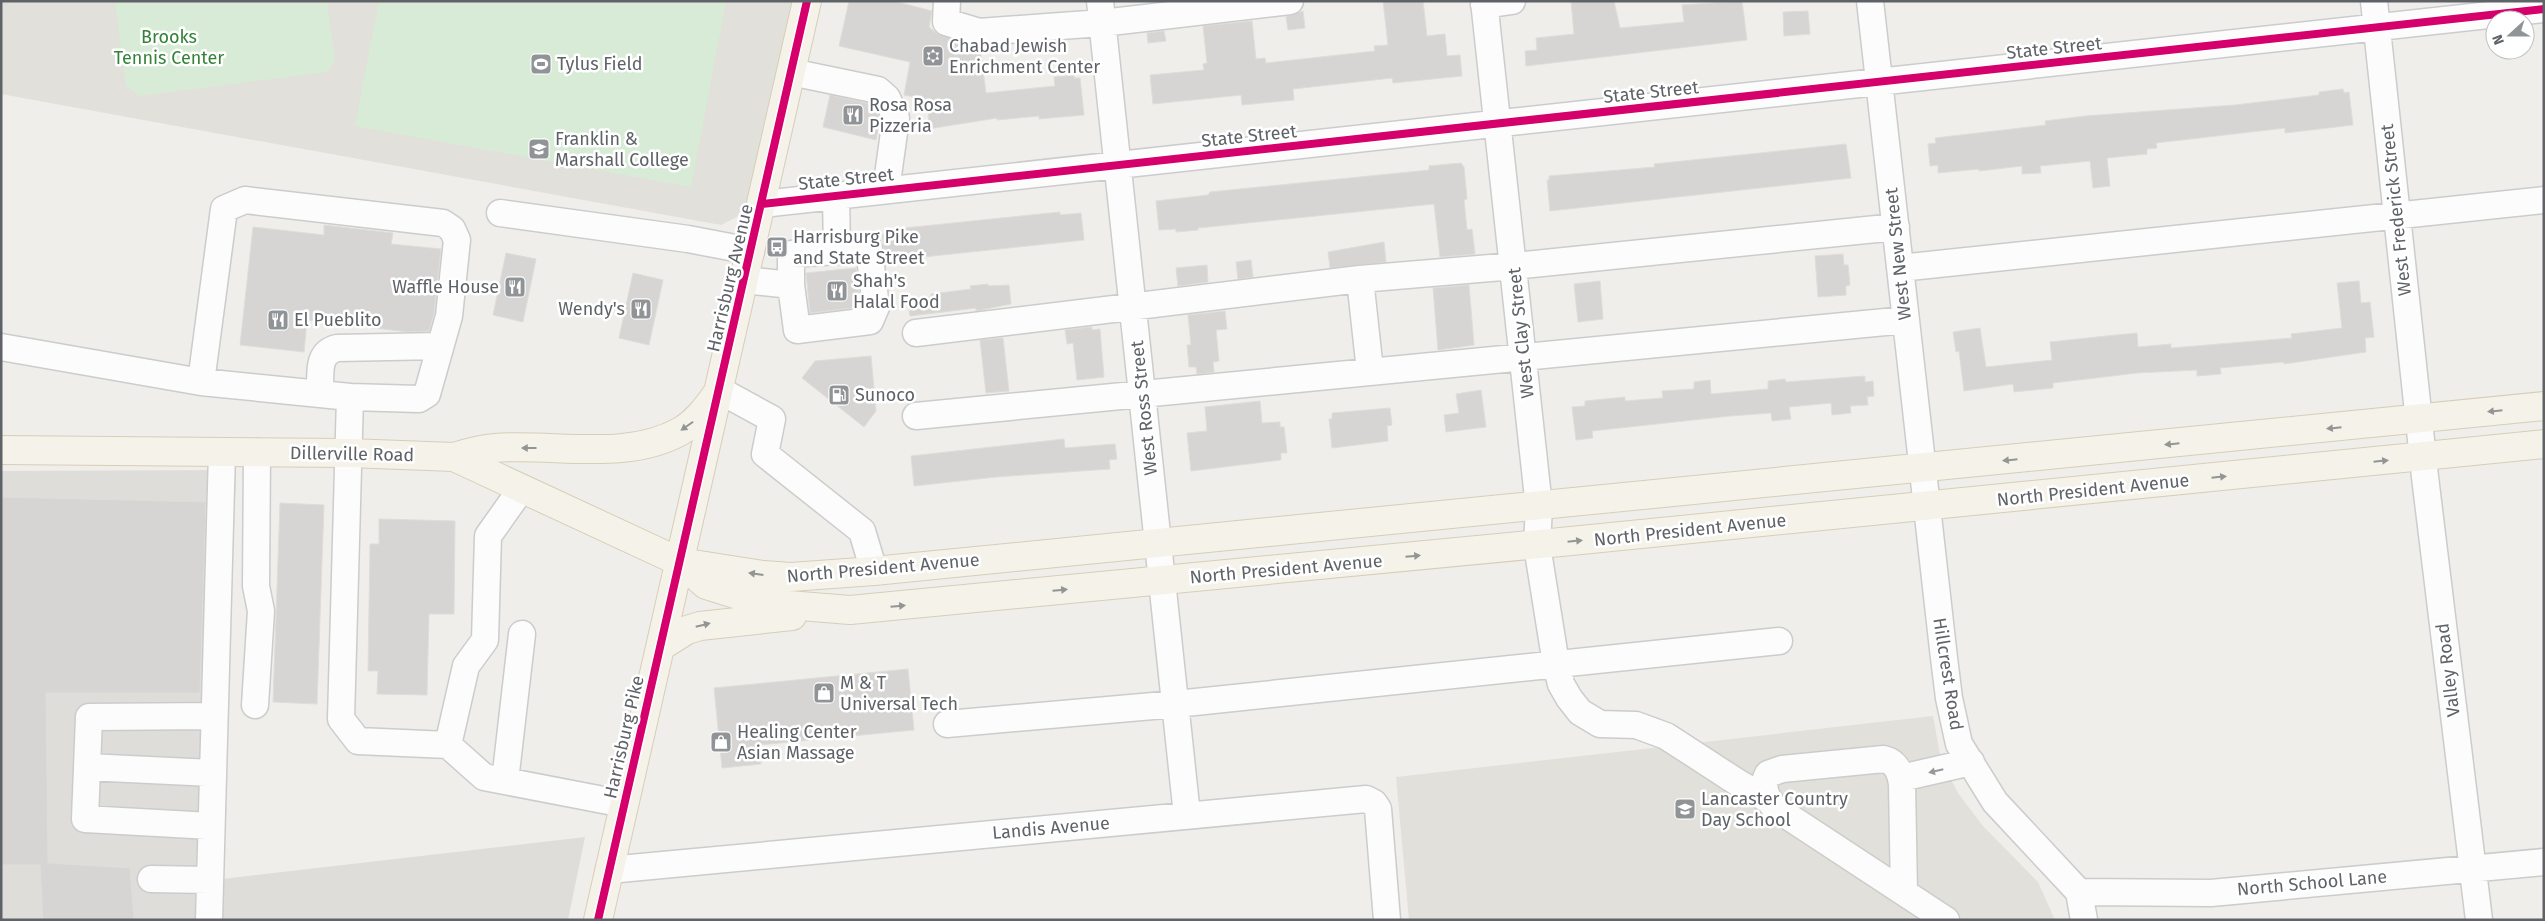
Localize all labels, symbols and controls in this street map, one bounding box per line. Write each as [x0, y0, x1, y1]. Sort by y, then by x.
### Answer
north arrow [2485, 10, 2535, 60]
park label: Brooks Tennis Center [114, 26, 224, 69]
street label: State Street [2005, 32, 2103, 64]
text: N [2489, 32, 2508, 47]
place label: Chabad Jewish Enrichment Center [949, 35, 1100, 78]
synagogue icon: Chabad Jewish Enrichment Center [921, 44, 945, 68]
sports icon: Tylus Field [529, 52, 553, 76]
place label: Tylus Field [557, 53, 642, 75]
street label: State Street [1602, 76, 1700, 108]
place label: Rosa Rosa Pizzeria [869, 94, 952, 137]
restaurant icon: Rosa Rosa Pizzeria [841, 103, 865, 127]
street label: State Street [1200, 120, 1298, 152]
street label: West Frederick Street [2376, 123, 2416, 297]
place label: Franklin & Marshall College [555, 128, 689, 171]
school or university icon: Franklin & Marshall College [527, 137, 551, 161]
street label: State Street [797, 163, 895, 195]
street label: West New Street [1880, 186, 1916, 321]
street label: Harrisburg Avenue [702, 202, 758, 354]
place label: Harrisburg Pike and State Street [793, 226, 925, 269]
bus stop icon: Harrisburg Pike and State Street [765, 235, 789, 259]
street label: West Clay Street [1503, 266, 1539, 399]
place label: Shah's Halal Food [853, 270, 940, 313]
restaurant icon: Waffle House [503, 275, 527, 299]
place label: Waffle House [392, 276, 499, 298]
restaurant icon: Shah's Halal Food [825, 279, 849, 303]
restaurant icon: Wendy's [629, 297, 653, 321]
place label: Wendy's [558, 298, 625, 320]
restaurant icon: El Pueblito [266, 308, 290, 332]
place label: El Pueblito [294, 309, 382, 331]
street label: West Ross Street [1126, 339, 1162, 477]
fuel station icon: Sunoco [827, 383, 851, 407]
place label: Sunoco [855, 384, 915, 406]
one-way arrow [2487, 407, 2503, 415]
one-way arrow [680, 421, 694, 431]
one-way arrow [2325, 424, 2341, 432]
one-way arrow [2164, 440, 2180, 448]
street label: Dillerville Road [290, 442, 414, 466]
one-way arrow [520, 444, 536, 452]
one-way arrow [2002, 456, 2018, 464]
one-way arrow [2373, 457, 2389, 465]
street label: North President Avenue [1996, 469, 2190, 511]
one-way arrow [2211, 473, 2227, 481]
street label: North President Avenue [1593, 509, 1787, 551]
one-way arrow [1568, 537, 1584, 545]
street label: North President Avenue [786, 549, 980, 587]
street label: North President Avenue [1189, 550, 1383, 588]
one-way arrow [1406, 552, 1422, 560]
one-way arrow [748, 570, 764, 578]
one-way arrow [1052, 586, 1068, 594]
one-way arrow [891, 601, 907, 609]
street label: Hillcrest Road [1928, 616, 1968, 732]
one-way arrow [696, 621, 711, 629]
street label: Valley Road [2431, 622, 2465, 718]
place label: M & T Universal Tech [840, 672, 958, 715]
street label: Harrisburg Pike [599, 673, 649, 801]
shop icon: M & T Universal Tech [812, 681, 836, 705]
place label: Healing Center Asian Massage [737, 721, 857, 764]
shop icon: Healing Center Asian Massage [709, 730, 733, 754]
one-way arrow [1928, 767, 1943, 775]
place label: Lancaster Country Day School [1701, 788, 1848, 831]
school or university icon: Lancaster Country Day School [1673, 797, 1697, 821]
street label: Landis Avenue [991, 812, 1111, 844]
street label: North School Lane [2236, 865, 2388, 901]

